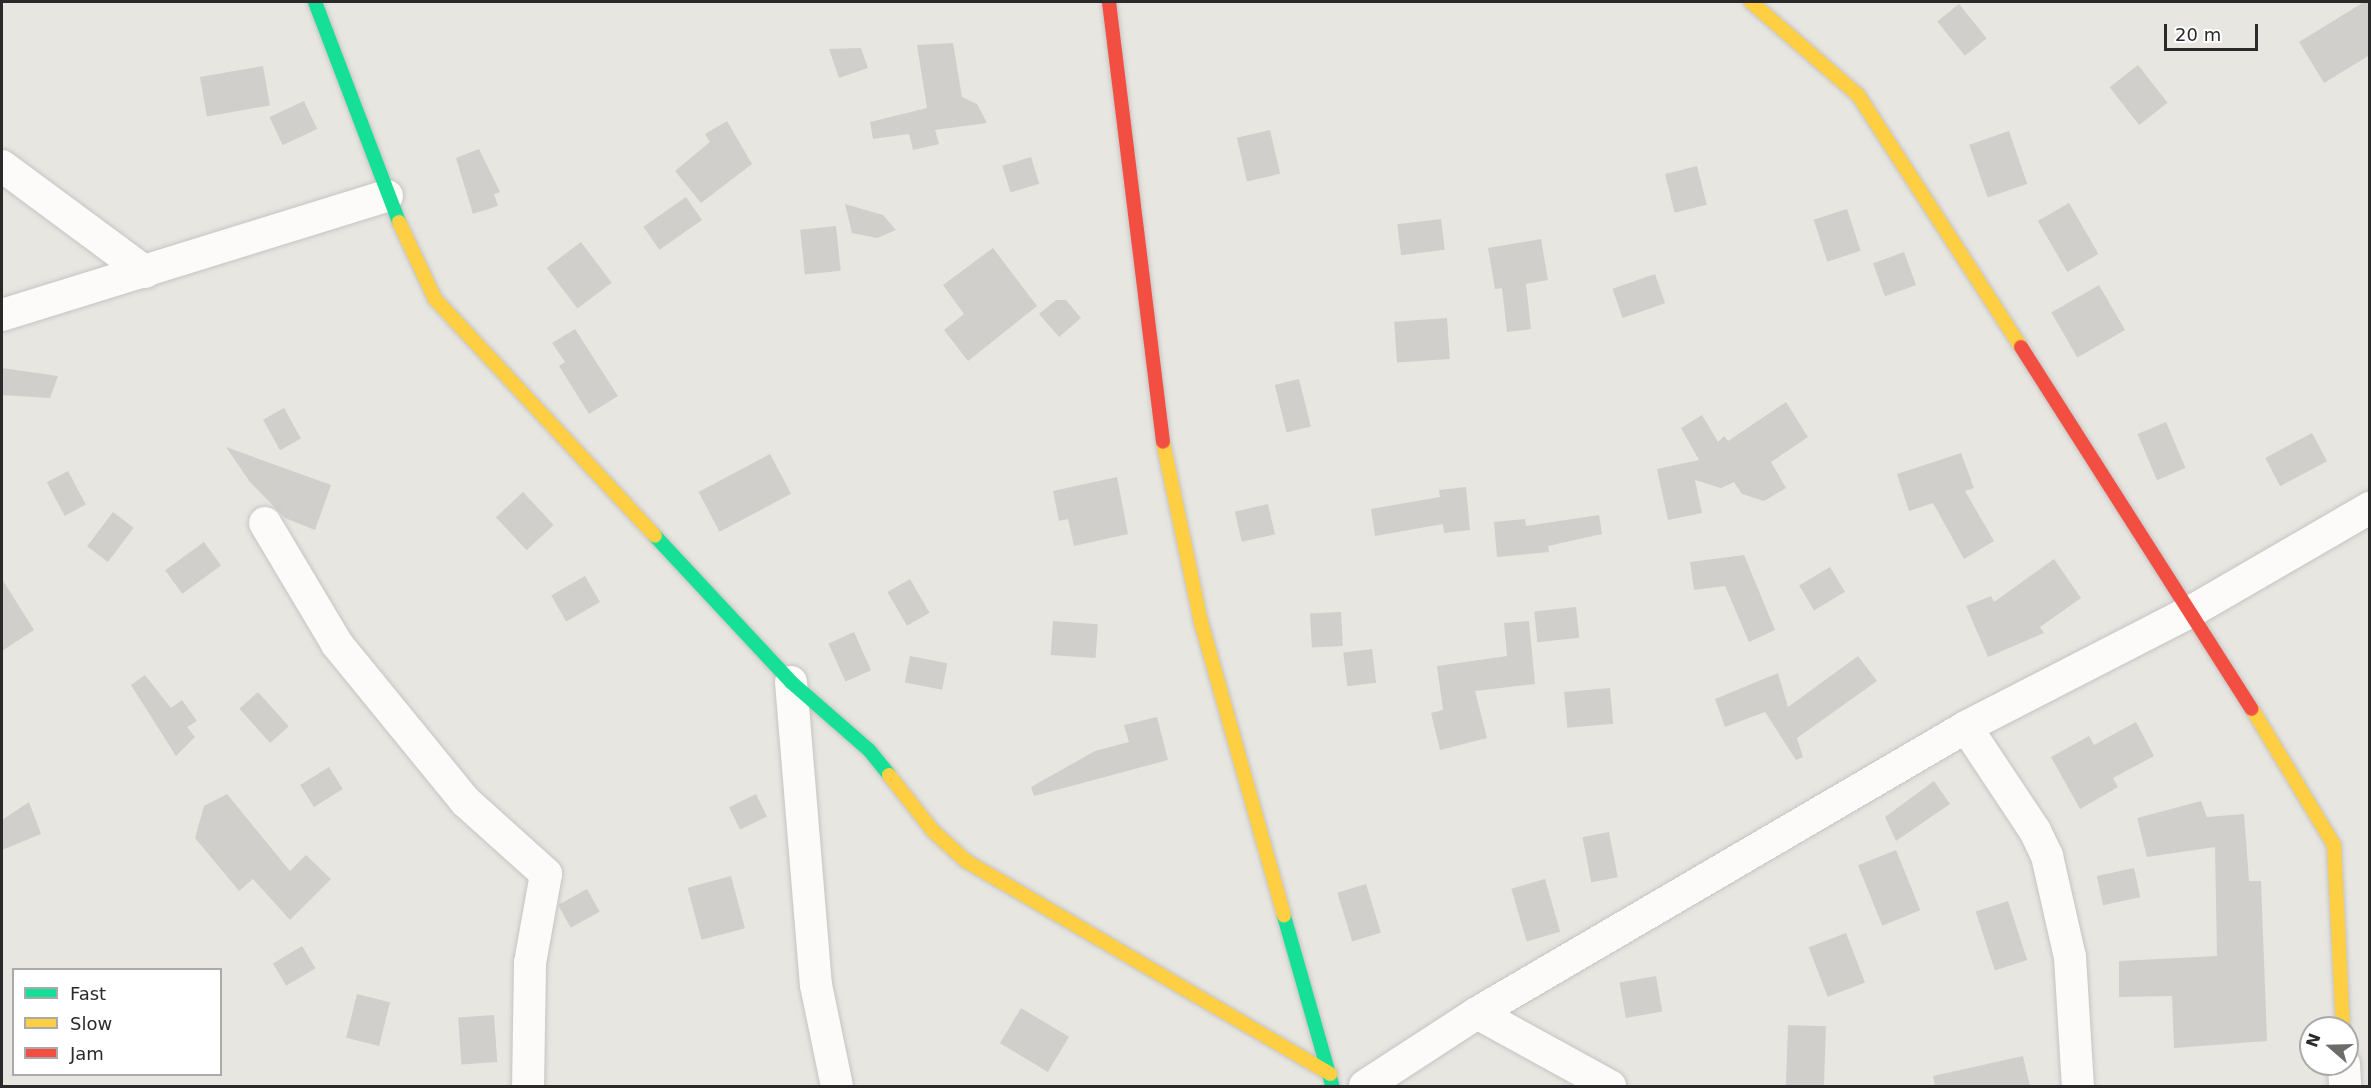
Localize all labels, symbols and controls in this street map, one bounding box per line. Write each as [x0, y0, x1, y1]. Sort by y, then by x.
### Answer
scale bar [2167, 12, 2262, 50]
text: 20 m [2175, 24, 2221, 45]
legend [12, 968, 222, 1076]
text: Fast [70, 983, 106, 1004]
text: Slow [70, 1013, 112, 1034]
north arrow [2299, 1016, 2359, 1076]
text: N [2302, 1031, 2325, 1050]
text: Jam [70, 1043, 104, 1064]

